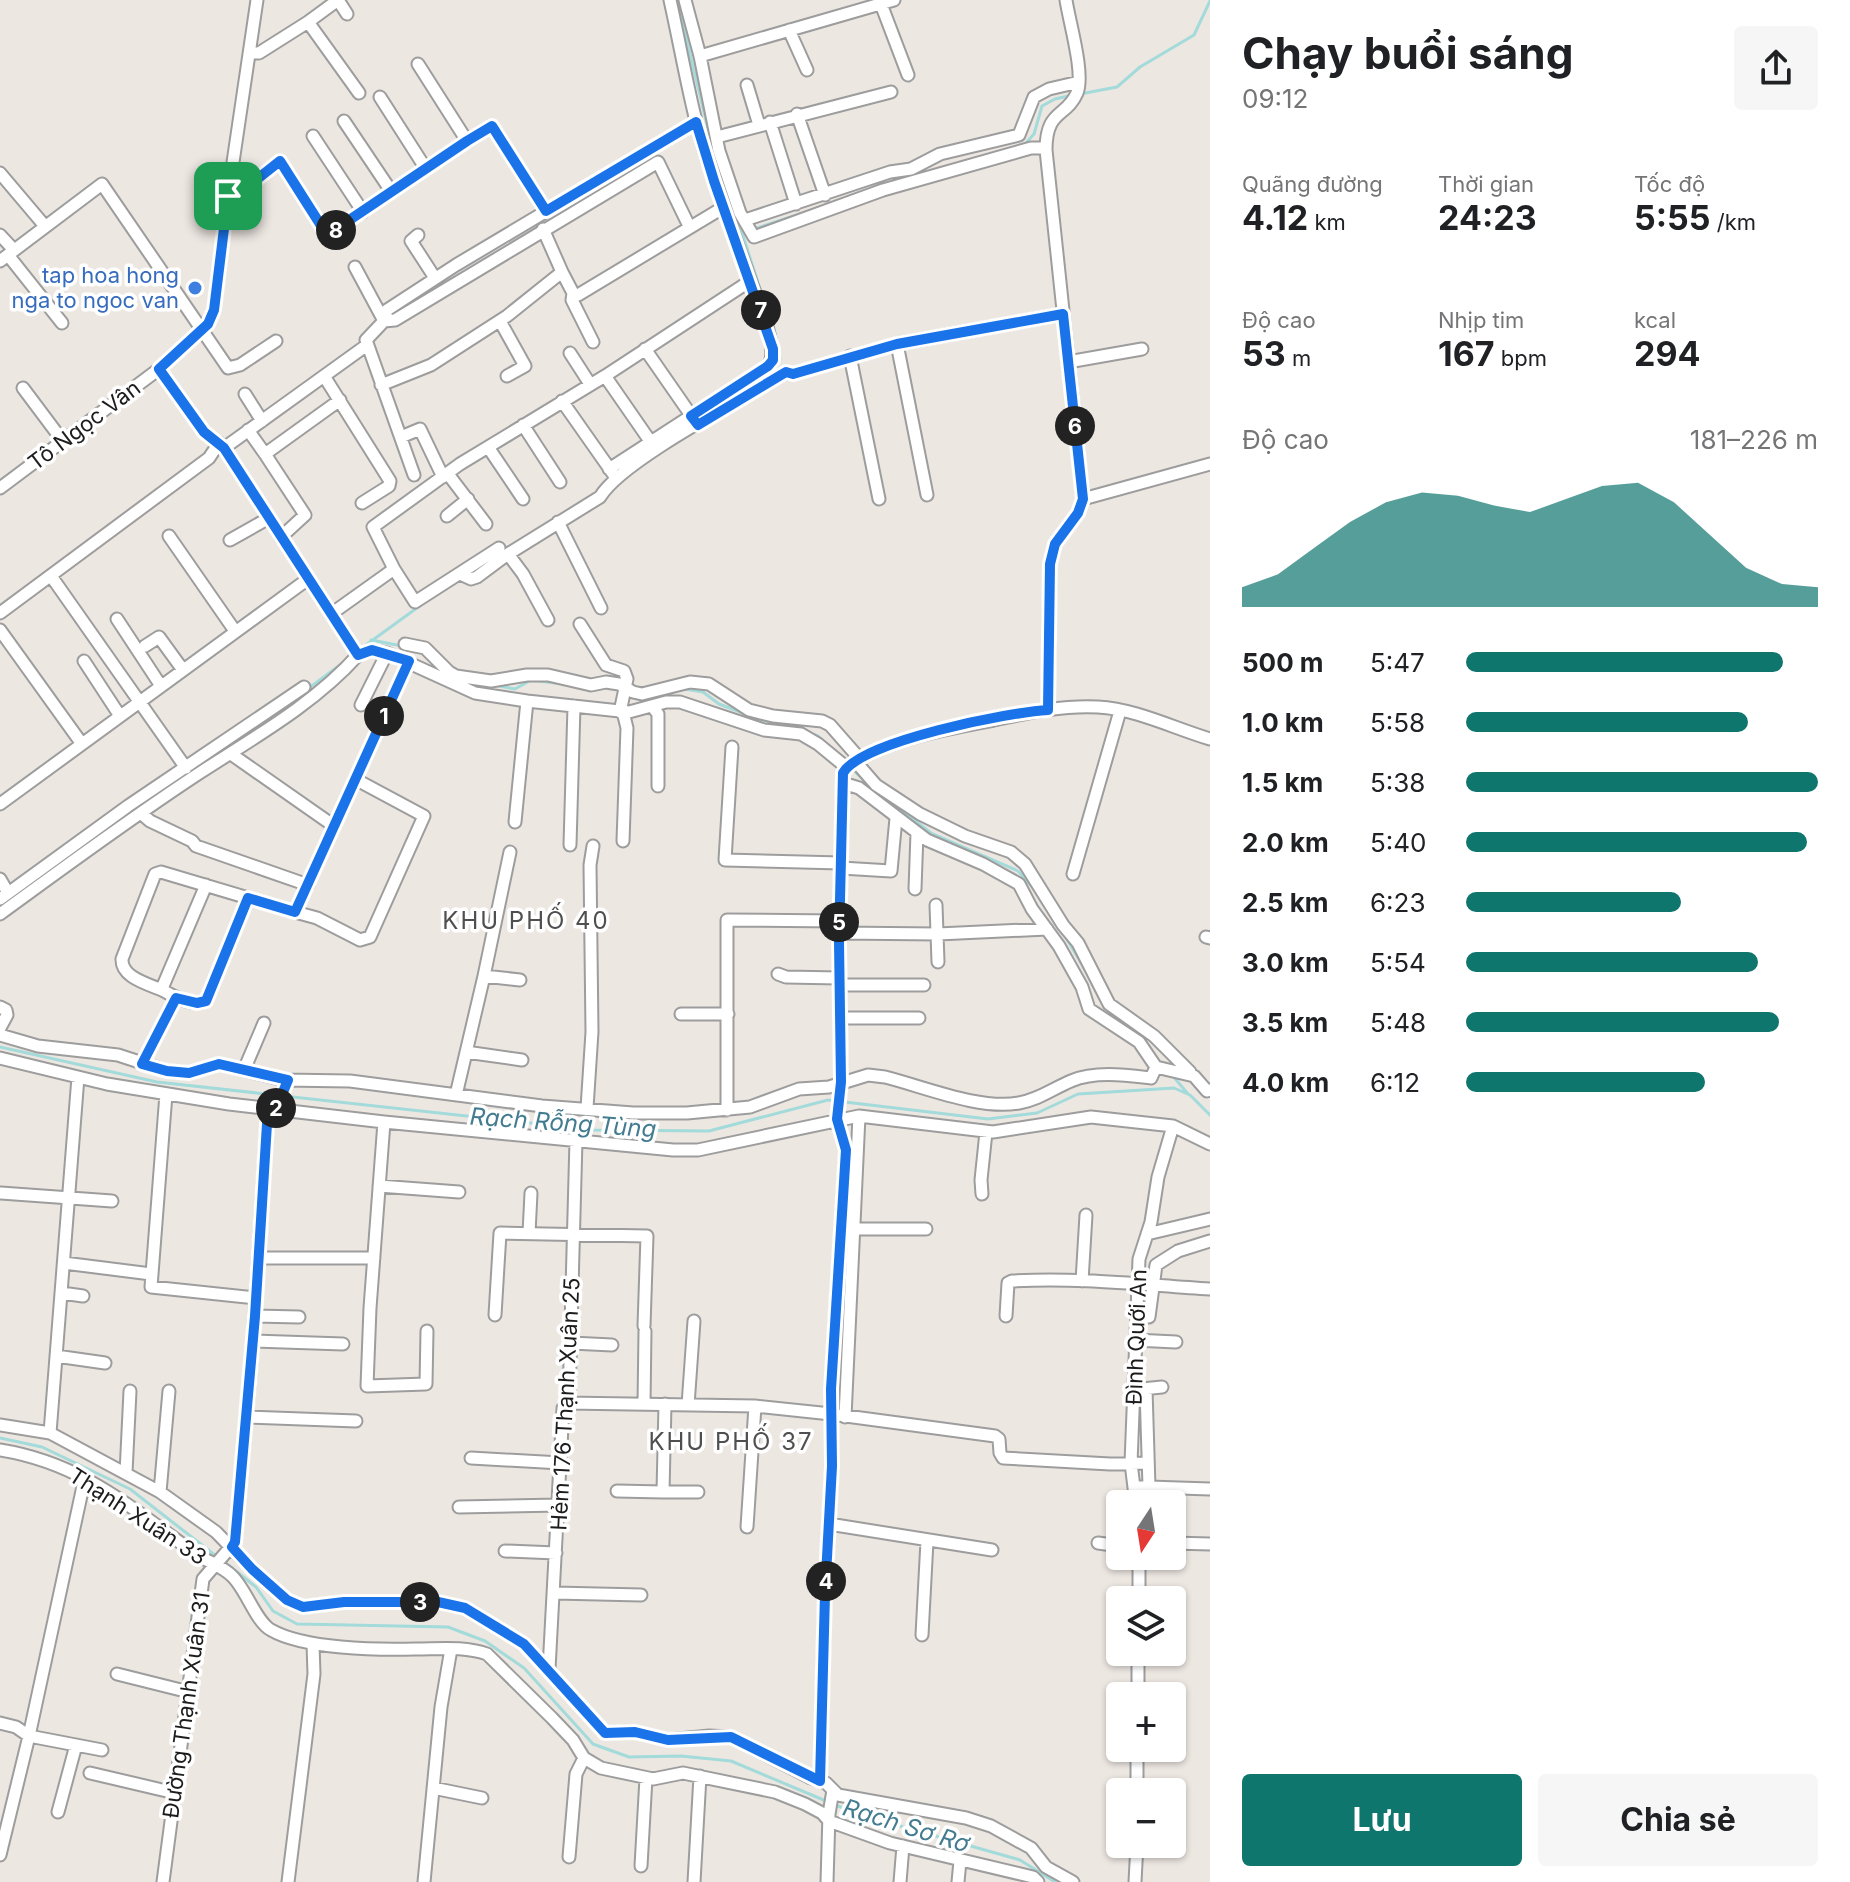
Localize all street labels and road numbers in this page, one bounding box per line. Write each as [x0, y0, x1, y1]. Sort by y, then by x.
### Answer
street label: Tô Ngọc Vân [23, 375, 145, 475]
street label: Đình Quới An [1121, 1269, 1151, 1405]
street label: Hẻm 176 Thạnh Xuân 25 [545, 1277, 585, 1531]
street label: Thạnh Xuân 33 [64, 1462, 212, 1570]
street label: Đường Thạnh Xuân 31 [157, 1590, 215, 1820]

